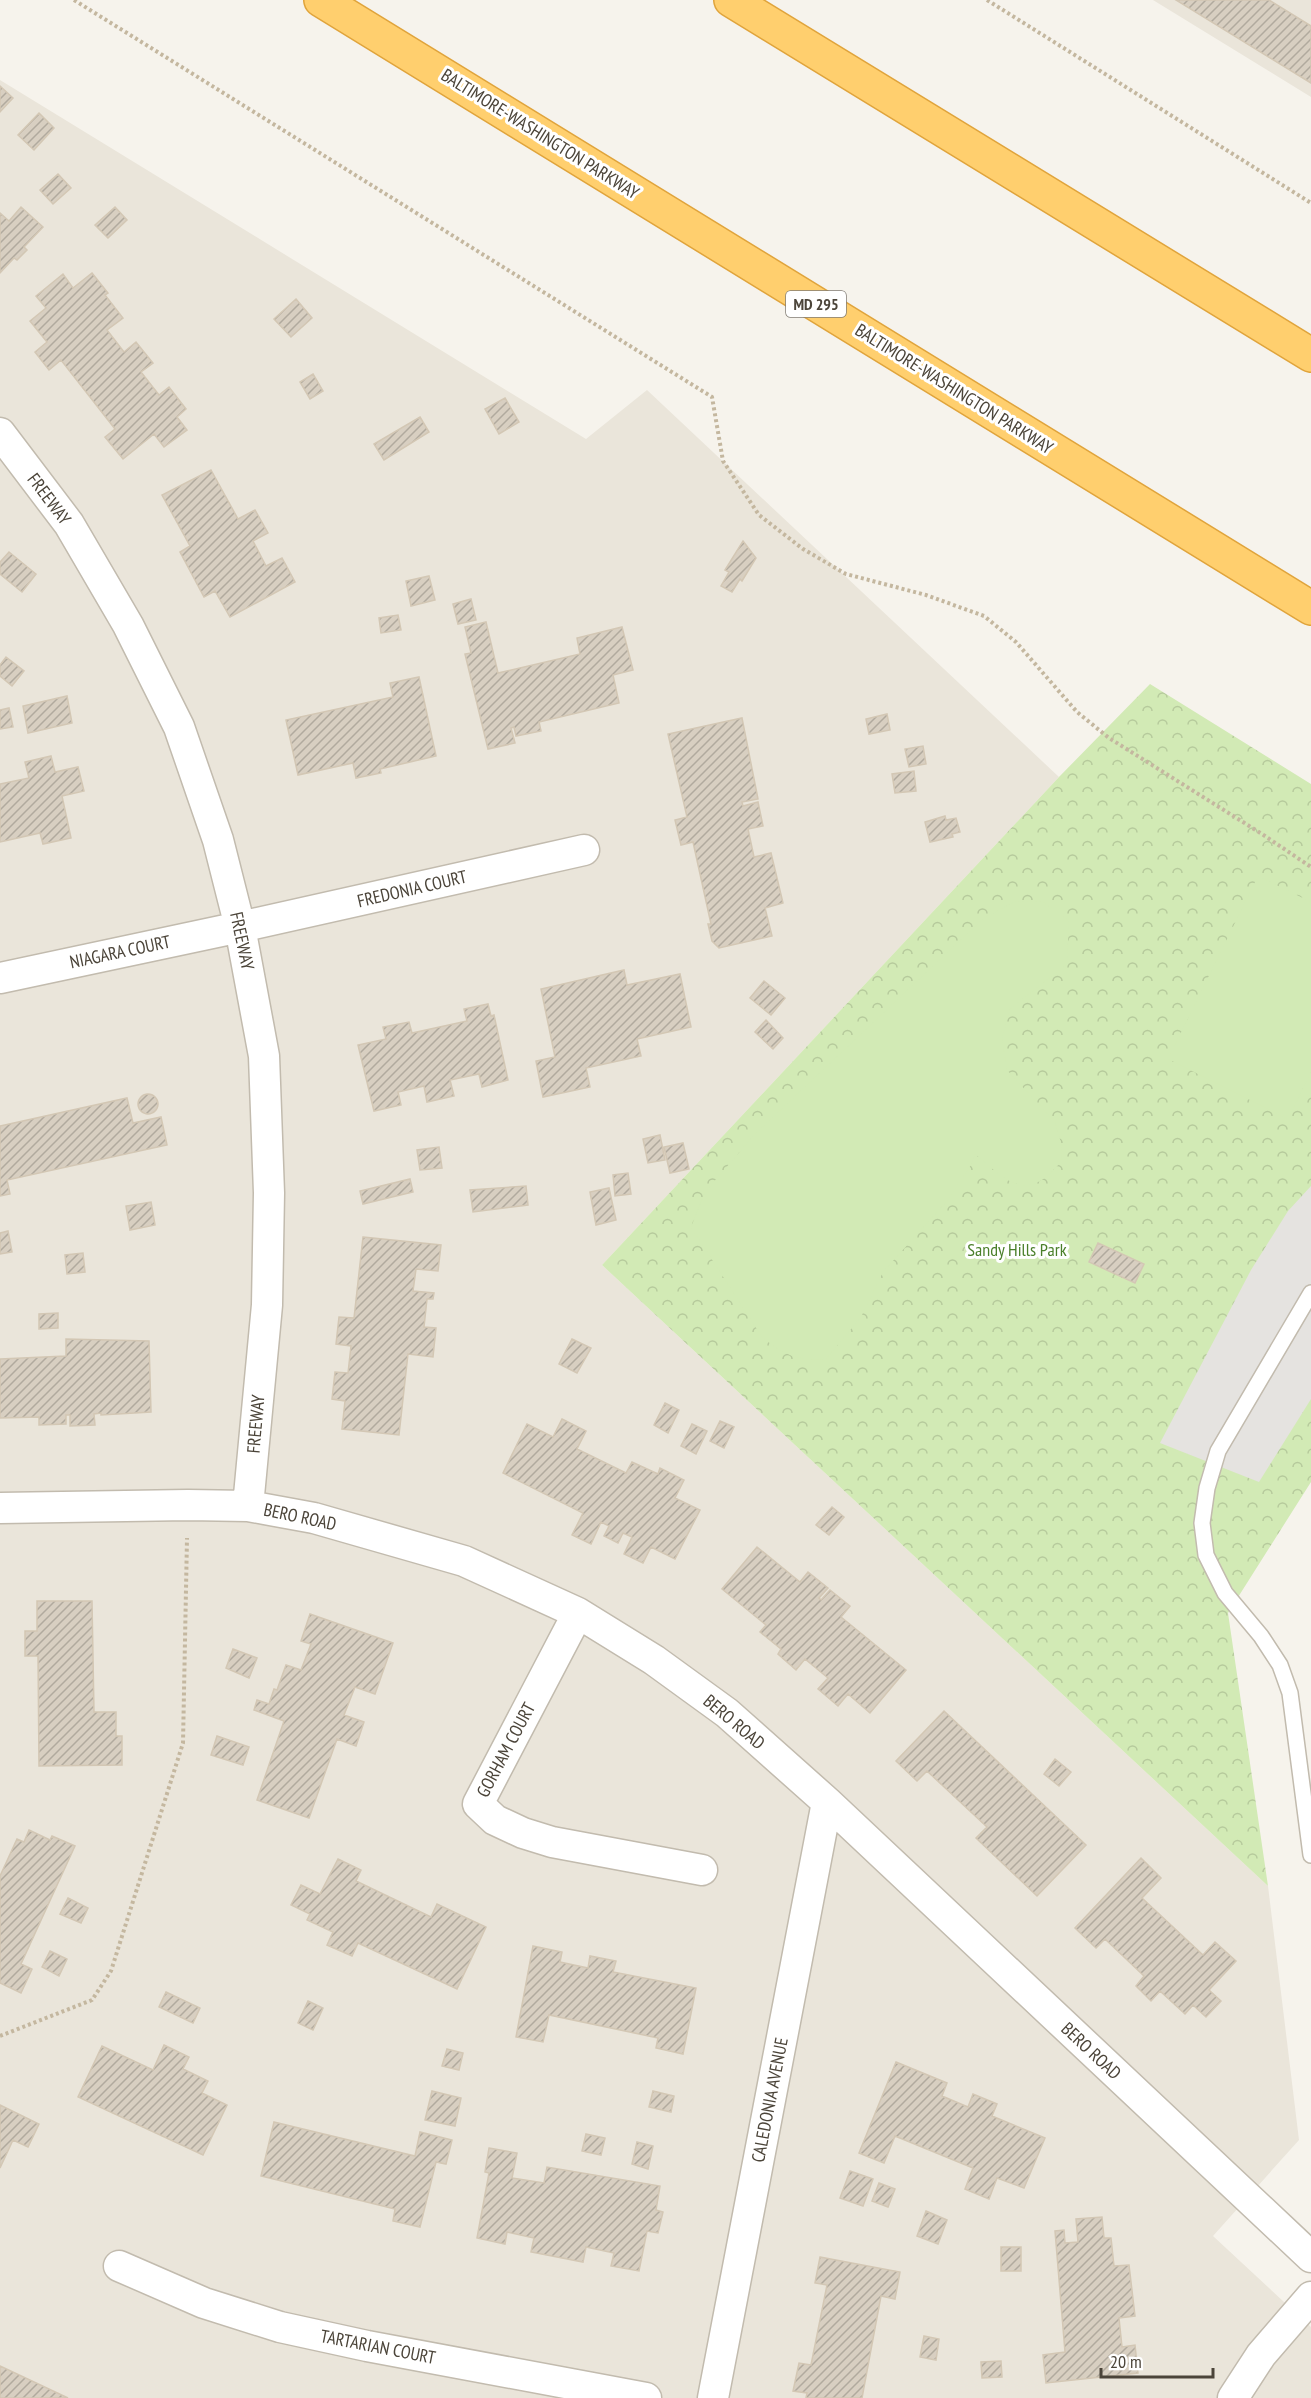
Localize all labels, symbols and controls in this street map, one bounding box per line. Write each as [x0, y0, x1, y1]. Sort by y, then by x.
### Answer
street label: BALTIMORE-WASHINGTON PARKWAY [437, 63, 644, 204]
road number: MD 295 [786, 291, 846, 317]
street label: BALTIMORE-WASHINGTON PARKWAY [851, 318, 1058, 459]
street label: FREEWAY [23, 468, 77, 530]
street label: FREDONIA COURT [355, 865, 469, 912]
street label: FREEWAY [225, 910, 260, 973]
street label: NIAGARA COURT [67, 930, 172, 973]
park label: Sandy Hills Park [967, 1238, 1067, 1261]
street label: FREEWAY [241, 1393, 270, 1454]
street label: BERO ROAD [262, 1498, 339, 1535]
street label: BERO ROAD [699, 1689, 770, 1754]
street label: GORHAM COURT [471, 1699, 540, 1801]
street label: BERO ROAD [1057, 2017, 1126, 2084]
street label: CALEDONIA AVENUE [746, 2036, 793, 2164]
street label: TARTARIAN COURT [319, 2324, 438, 2369]
scale bar [1101, 2341, 1214, 2379]
text: 20 m [1110, 2350, 1142, 2373]

